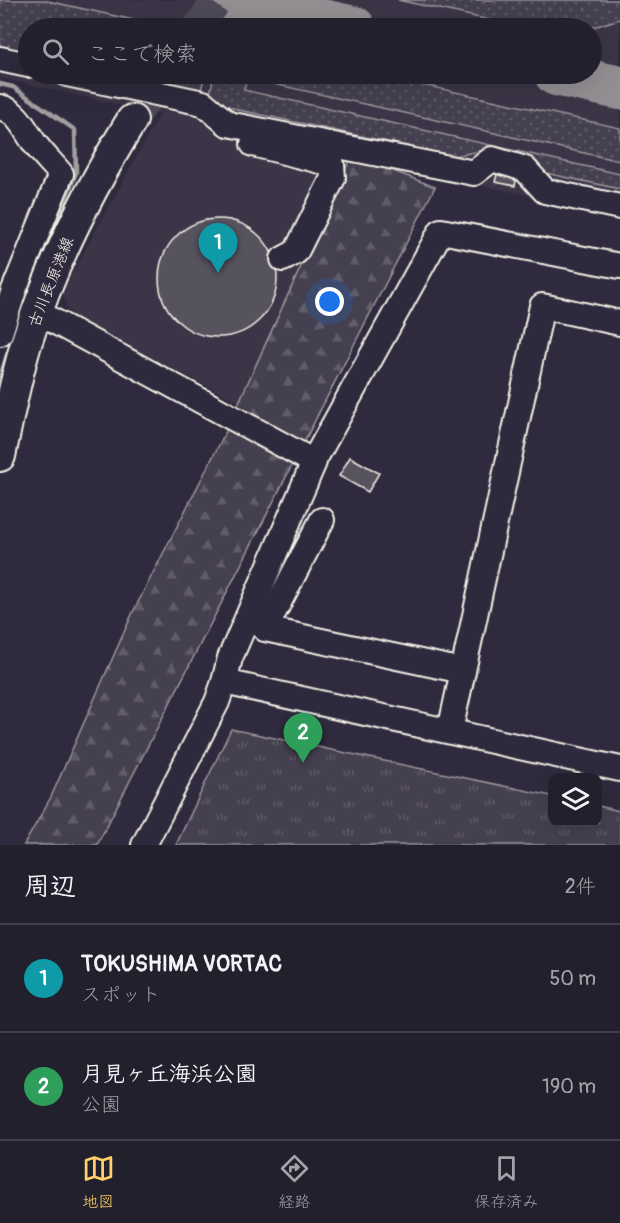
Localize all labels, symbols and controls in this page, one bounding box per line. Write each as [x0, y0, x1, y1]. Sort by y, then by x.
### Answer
search box [18, 18, 602, 84]
icon: search [39, 35, 72, 68]
text: ここで検索 [87, 40, 197, 68]
pin: 1 [198, 224, 238, 273]
street label: 古川長原港線 [24, 234, 78, 330]
your location [315, 287, 344, 316]
pin: 2 [284, 714, 322, 763]
map controls [548, 773, 602, 827]
button: layers [548, 773, 602, 827]
text: 周辺 [24, 871, 76, 903]
text: 2件 [565, 874, 596, 899]
text: TOKUSHIMA VORTAC [81, 950, 282, 978]
text: 1 [40, 966, 47, 991]
text: 50 m [549, 966, 596, 991]
text: スポット [81, 982, 161, 1007]
text: 月見ヶ丘海浜公園 [81, 1060, 257, 1088]
text: 2 [38, 1074, 49, 1099]
text: 190 m [542, 1074, 596, 1099]
text: 公園 [81, 1092, 121, 1117]
tab: 地図 [82, 1152, 115, 1212]
tab: 経路 [278, 1152, 311, 1212]
tab: 保存済み [474, 1152, 538, 1212]

